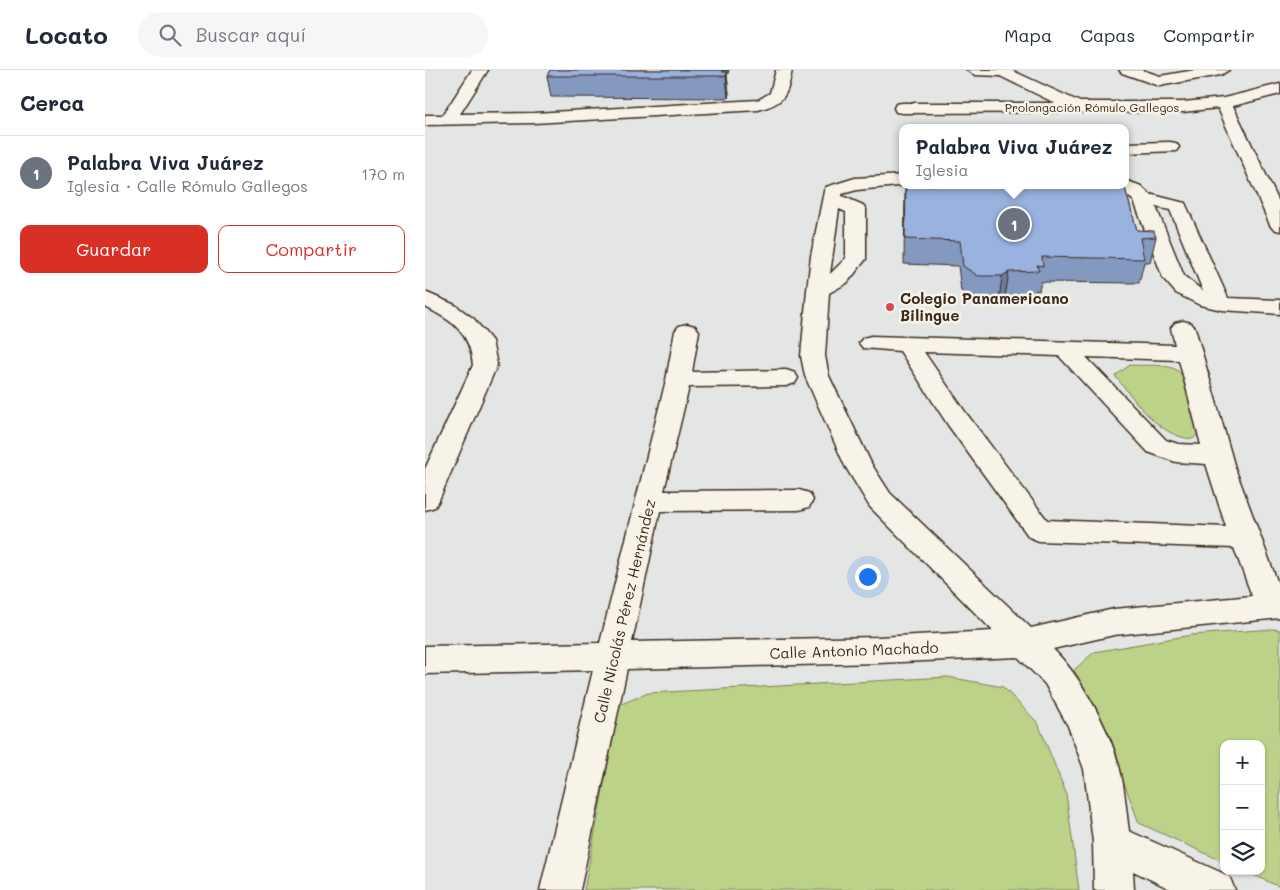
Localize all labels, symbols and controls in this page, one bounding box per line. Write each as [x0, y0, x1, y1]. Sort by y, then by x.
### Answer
search box [138, 12, 488, 57]
text: Locato [25, 19, 108, 50]
icon: search [156, 21, 184, 49]
text: Buscar aquí [196, 22, 306, 47]
text: Mapa [1004, 23, 1052, 47]
text: Capas [1080, 23, 1135, 47]
text: Compartir [1163, 23, 1255, 47]
text: Cerca [20, 89, 85, 116]
street label: Prolongación Rómulo Gallegos [1005, 99, 1179, 115]
popup [899, 124, 1129, 189]
text: Palabra Viva Juárez [916, 134, 1112, 159]
text: Palabra Viva Juárez [67, 150, 264, 175]
text: Iglesia [916, 159, 968, 180]
text: 1 [32, 163, 40, 184]
text: 170 m [361, 163, 405, 184]
text: Iglesia · Calle Rómulo Gallegos [67, 175, 308, 196]
pin: 1 [998, 205, 1030, 243]
button: Guardar [20, 225, 208, 273]
button: Compartir [218, 225, 405, 273]
place label: Colegio Panamericano Bilingue [900, 288, 1069, 325]
marker: Colegio Panamericano Bilingue [884, 301, 896, 313]
street label: Calle Nicolás Pérez Hernández [588, 497, 660, 725]
your location [855, 564, 881, 590]
street label: Calle Antonio Machado [769, 637, 939, 663]
map controls [1220, 740, 1265, 875]
button: + [1220, 740, 1265, 785]
button: − [1220, 785, 1265, 830]
button: layers [1220, 830, 1265, 875]

